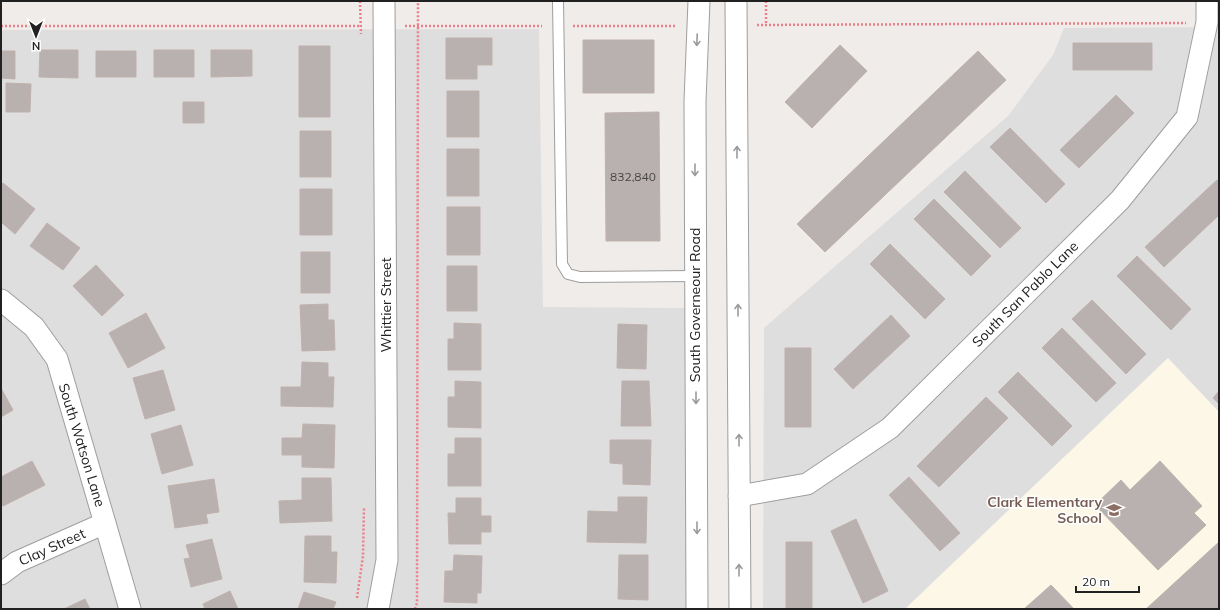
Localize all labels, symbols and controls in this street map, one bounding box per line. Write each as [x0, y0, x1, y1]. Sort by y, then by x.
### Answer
north arrow [16, 16, 56, 56]
one-way arrow [693, 33, 701, 46]
text: N [32, 39, 40, 53]
one-way arrow [733, 146, 741, 159]
one-way arrow [691, 163, 699, 176]
house number: 832,840 [610, 169, 656, 184]
street label: South Governeour Road [686, 228, 704, 382]
street label: South San Pablo Lane [968, 237, 1082, 351]
street label: Whittier Street [377, 257, 395, 353]
one-way arrow [734, 304, 742, 317]
street label: South Watson Lane [55, 381, 109, 509]
one-way arrow [692, 391, 700, 404]
one-way arrow [735, 434, 743, 447]
place label: Clark Elementary School [987, 493, 1102, 527]
school or university icon: Clark Elementary School [1105, 501, 1123, 519]
one-way arrow [693, 521, 701, 534]
street label: Clay Street [16, 524, 88, 570]
one-way arrow [735, 564, 743, 577]
scale bar [1076, 568, 1139, 594]
text: 20 m [1082, 574, 1110, 589]

